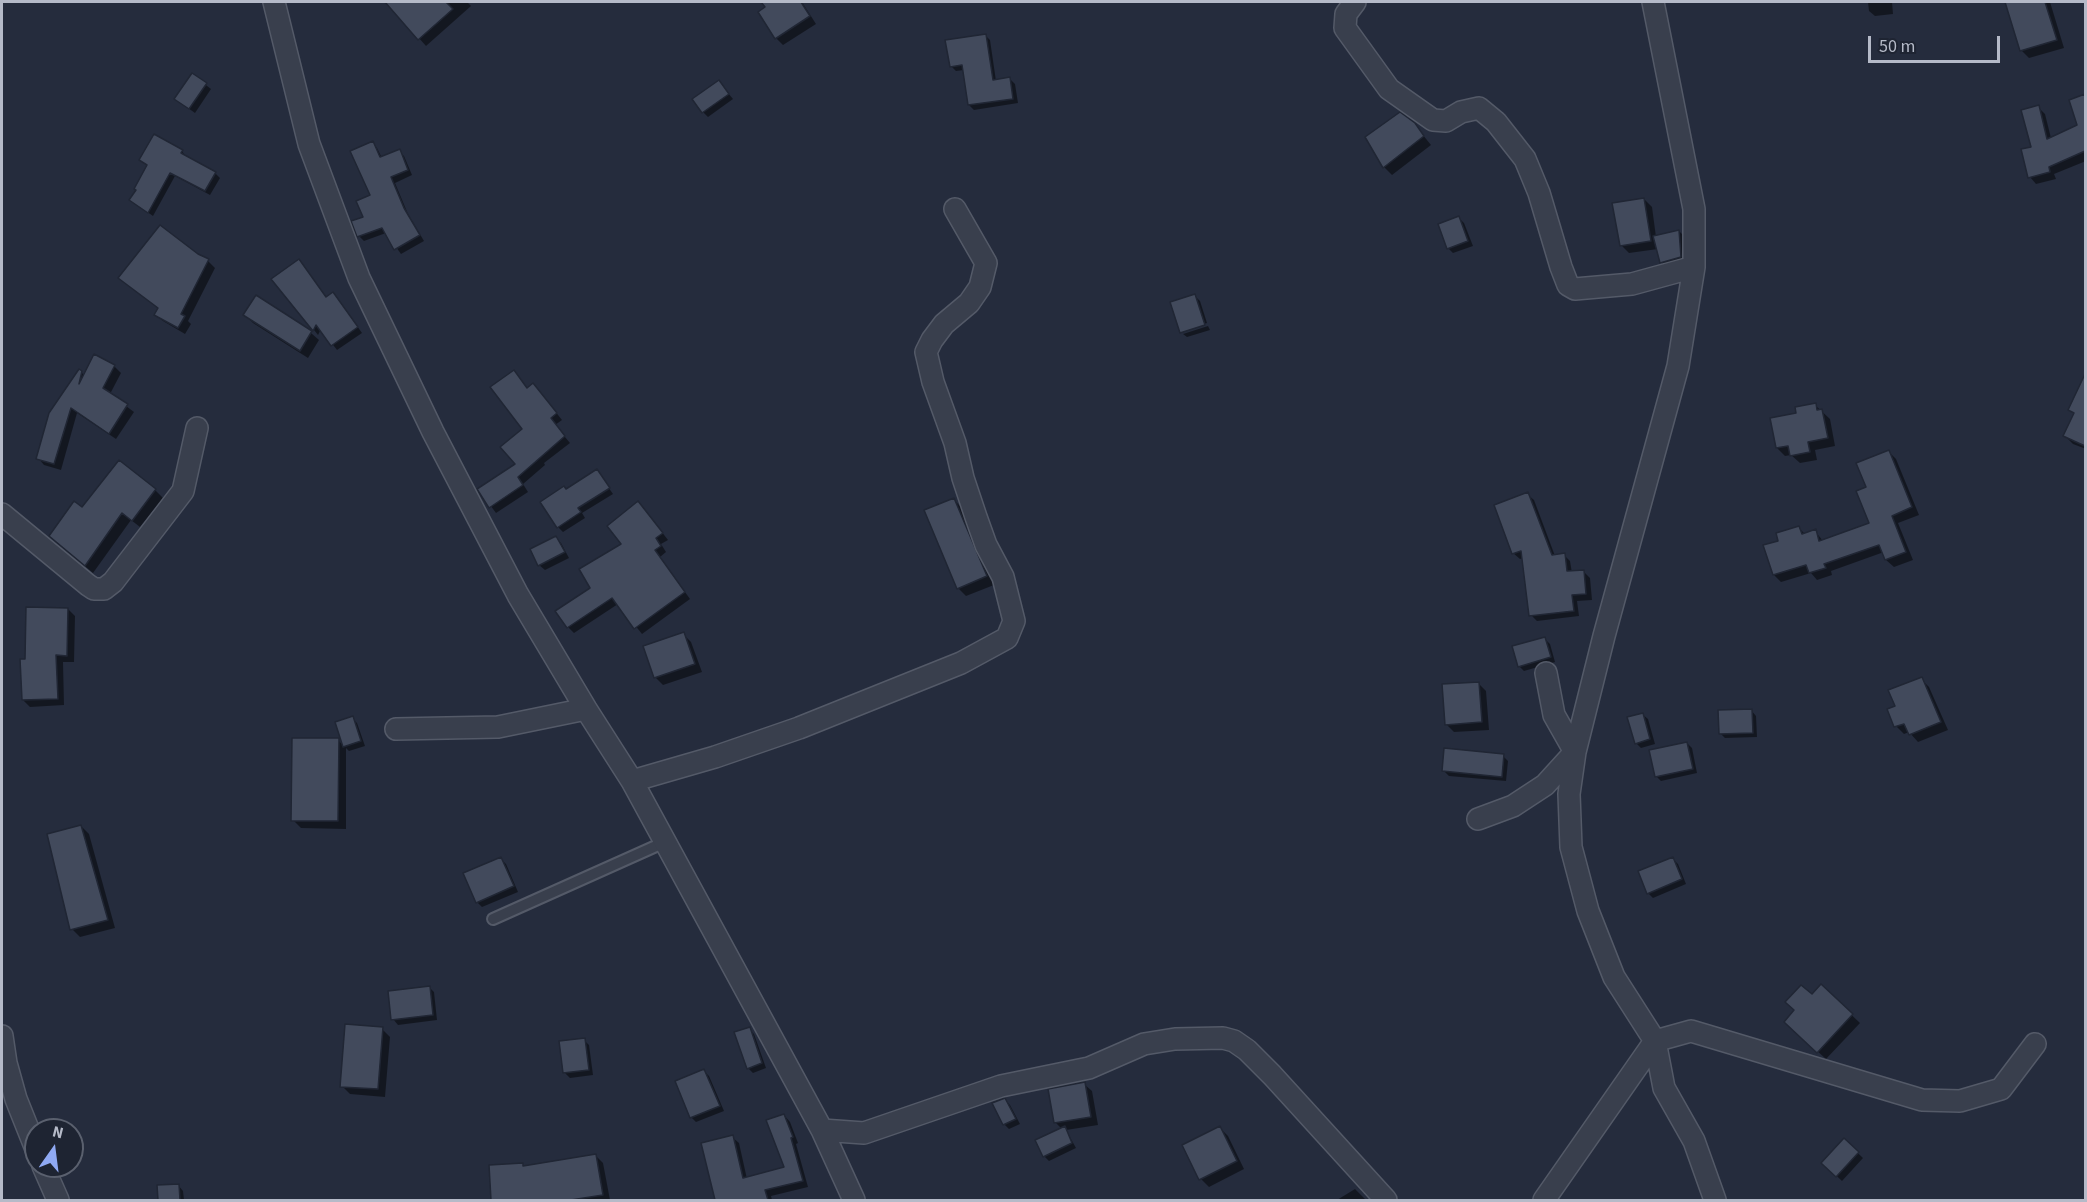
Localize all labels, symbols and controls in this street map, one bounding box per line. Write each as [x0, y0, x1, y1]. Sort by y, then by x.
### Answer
scale bar [1871, 24, 2003, 62]
text: 50 m [1879, 34, 1915, 59]
north arrow [24, 1118, 84, 1178]
text: N [50, 1121, 66, 1144]

